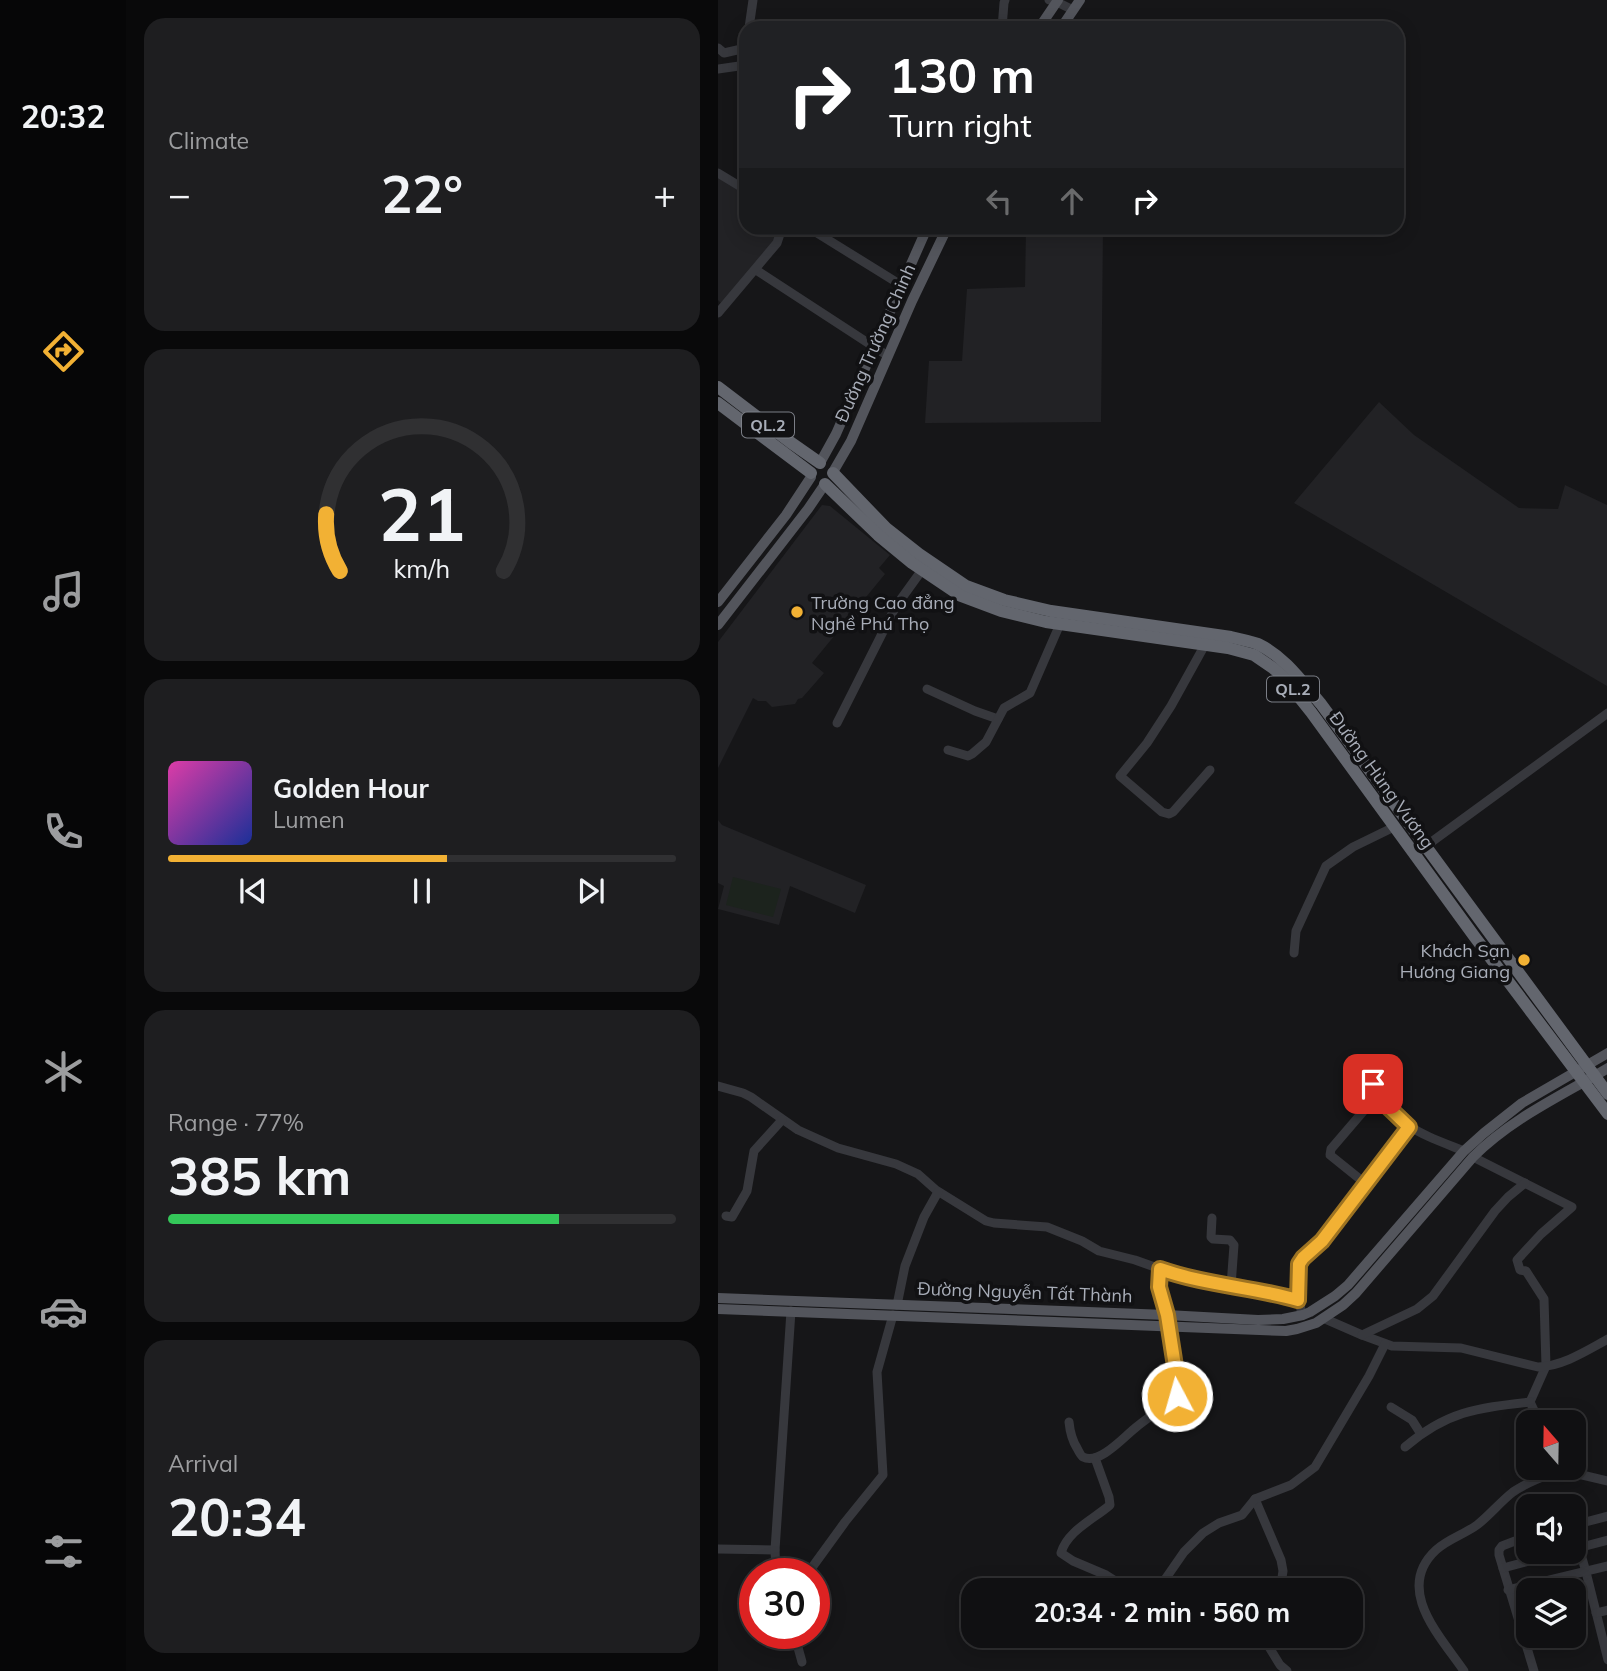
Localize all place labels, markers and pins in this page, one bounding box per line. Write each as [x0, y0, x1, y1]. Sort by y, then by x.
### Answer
place label: Trường Cao đẳng Nghề Phú Thọ [811, 591, 955, 635]
marker: Trường Cao đẳng Nghề Phú Thọ [789, 604, 805, 620]
place label: Khách Sạn Hương Giang [1400, 939, 1510, 983]
marker: Khách Sạn Hương Giang [1516, 952, 1532, 968]
pin [1343, 1054, 1403, 1114]

